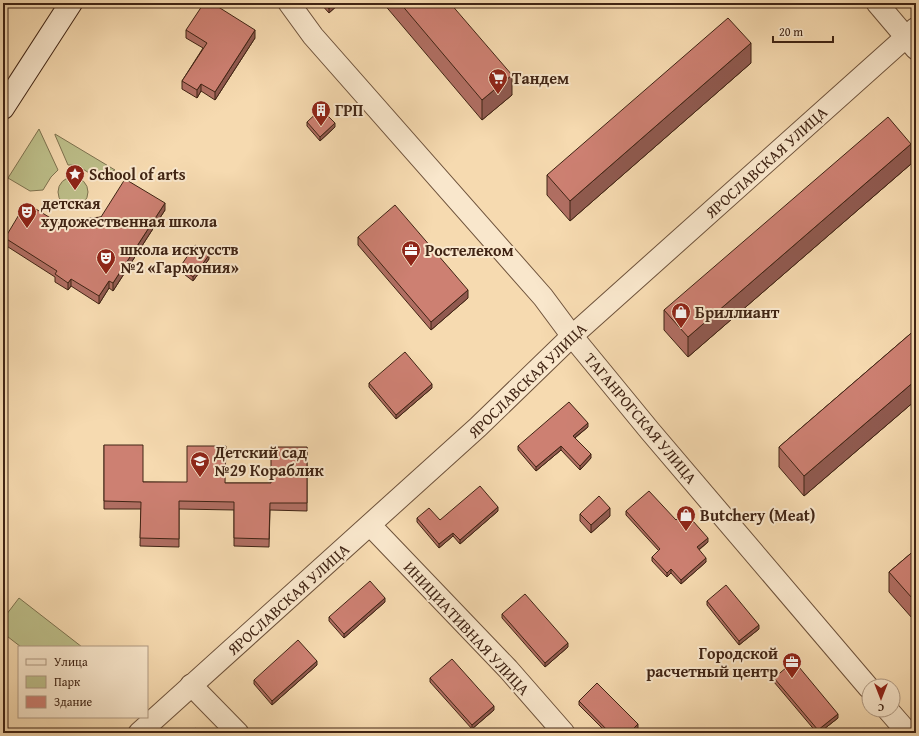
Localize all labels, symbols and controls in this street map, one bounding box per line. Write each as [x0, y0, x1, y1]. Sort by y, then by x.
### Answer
scale bar [773, 18, 833, 44]
text: 20 m [779, 23, 803, 40]
place label: Тандем [512, 66, 569, 90]
supermarket icon: Тандем [487, 67, 509, 95]
place label: ГРП [335, 98, 364, 122]
building icon: ГРП [310, 99, 332, 127]
street label: ЯРОСЛАВСКАЯ УЛИЦА [699, 100, 833, 224]
place label: School of arts [89, 162, 186, 186]
place icon: School of arts [64, 163, 86, 191]
place label: детская художественная школа [41, 191, 218, 233]
theatre icon: детская художественная школа [16, 201, 38, 229]
place label: школа искусств №2 «Гармония» [120, 237, 239, 279]
place label: Ростелеком [425, 238, 514, 262]
office icon: Ростелеком [400, 239, 422, 267]
theatre icon: школа искусств №2 «Гармония» [95, 247, 117, 275]
place label: Бриллиант [695, 300, 780, 324]
shop icon: Бриллиант [670, 301, 692, 329]
street label: ЯРОСЛАВСКАЯ УЛИЦА [461, 317, 592, 444]
street label: ТАГАНРОГСКАЯ УЛИЦА [579, 347, 703, 489]
place label: Детский сад №29 Кораблик [213, 440, 324, 482]
school or university icon: Детский сад №29 Кораблик [189, 450, 211, 478]
place label: Butchery (Meat) [700, 503, 815, 527]
shop icon: Butchery (Meat) [675, 504, 697, 532]
street label: ЯРОСЛАВСКАЯ УЛИЦА [221, 537, 355, 661]
street label: ИНИЦИАТИВНАЯ УЛИЦА [398, 556, 536, 701]
place label: Городской расчетный центр [646, 641, 778, 683]
legend [18, 646, 148, 718]
office icon: Городской расчетный центр [781, 651, 803, 679]
text: Улица [54, 653, 88, 670]
text: Парк [54, 673, 81, 690]
north arrow [861, 678, 901, 718]
text: Здание [54, 693, 93, 710]
text: С [878, 700, 884, 716]

